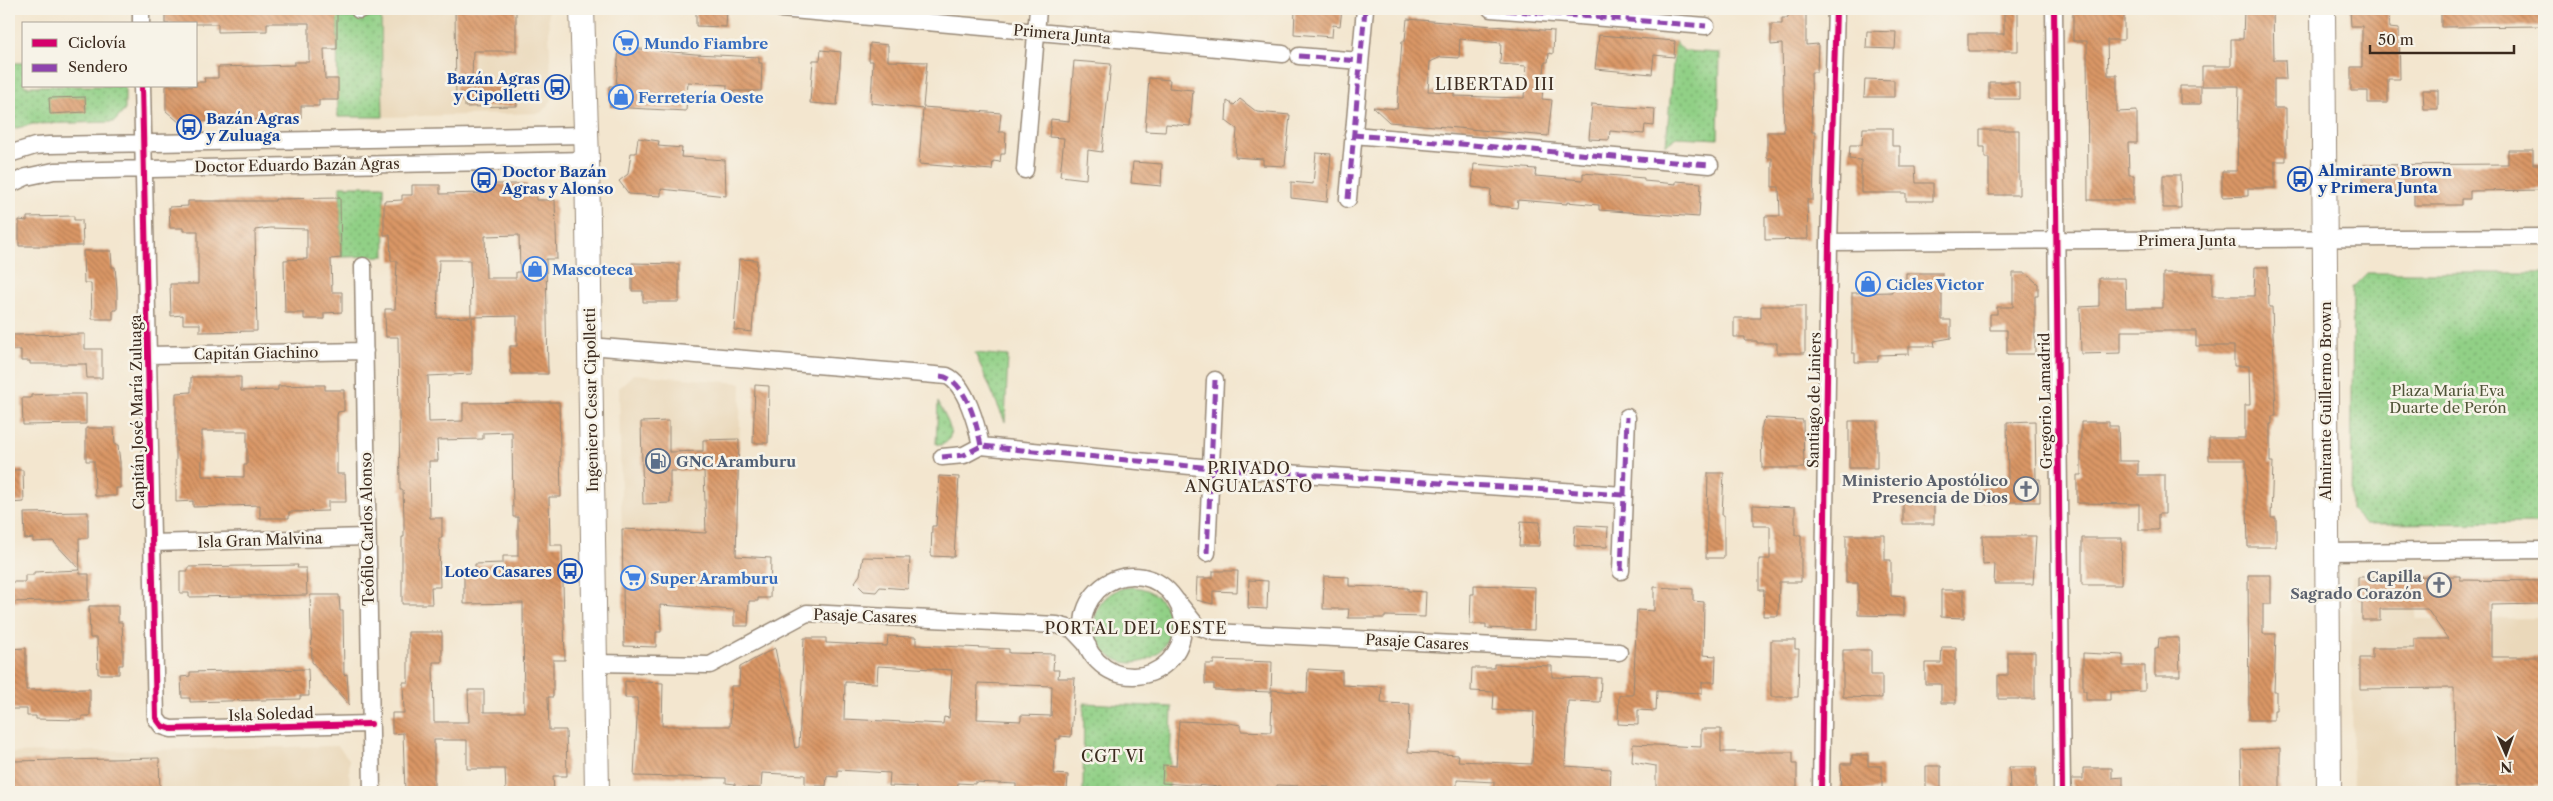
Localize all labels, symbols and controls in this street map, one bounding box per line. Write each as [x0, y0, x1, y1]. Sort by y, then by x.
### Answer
street label: Primera Junta [1012, 20, 1112, 48]
legend [22, 22, 198, 88]
scale bar [2370, 22, 2514, 54]
supermarket icon: Mundo Fiambre [613, 30, 639, 56]
text: 50 m [2378, 30, 2414, 49]
text: Ciclovía [68, 33, 126, 52]
place label: Mundo Fiambre [644, 34, 768, 53]
text: Sendero [68, 57, 128, 76]
place label: Bazán Agras y Cipolletti [446, 69, 541, 105]
bus stop icon: Bazán Agras y Cipolletti [544, 74, 570, 100]
district label: LIBERTAD III [1435, 74, 1555, 94]
shop icon: Ferretería Oeste [608, 84, 634, 110]
place label: Ferretería Oeste [638, 88, 764, 107]
place label: Bazán Agras y Zuluaga [205, 109, 300, 145]
bus stop icon: Bazán Agras y Zuluaga [176, 114, 202, 140]
street label: Doctor Eduardo Bazán Agras [194, 154, 400, 176]
place label: Almirante Brown y Primera Junta [2317, 161, 2453, 197]
place label: Doctor Bazán Agras y Alonso [501, 162, 614, 198]
bus stop icon: Almirante Brown y Primera Junta [2287, 166, 2313, 192]
bus stop icon: Doctor Bazán Agras y Alonso [471, 167, 497, 193]
street label: Primera Junta [2138, 231, 2236, 250]
shop icon: Mascoteca [522, 256, 548, 282]
place label: Mascoteca [552, 260, 634, 279]
shop icon: Cicles Victor [1855, 271, 1881, 297]
place label: Cicles Victor [1886, 275, 1985, 294]
street label: Almirante Guillermo Brown [2316, 301, 2335, 502]
street label: Ingeniero Cesar Cipolletti [580, 307, 602, 492]
street label: Capitán José María Zuluaga [126, 314, 148, 510]
street label: Santiago de Liniers [1803, 332, 1825, 468]
street label: Gregorio Lamadrid [2034, 333, 2056, 469]
street label: Capitán Giachino [193, 342, 319, 364]
park label: Plaza María Eva Duarte de Perón [2389, 381, 2507, 417]
fuel station icon: GNC Aramburu [645, 448, 671, 474]
street label: Teófilo Carlos Alonso [356, 452, 378, 606]
place label: GNC Aramburu [676, 452, 796, 471]
district label: PRIVADO ANGUALASTO [1184, 458, 1313, 496]
place label: Ministerio Apostólico Presencia de Dios [1842, 471, 2008, 507]
church icon: Ministerio Apostólico Presencia de Dios [2013, 476, 2039, 502]
street label: Isla Gran Malvina [197, 528, 323, 552]
bus stop icon: Loteo Casares [557, 558, 583, 584]
place label: Loteo Casares [444, 562, 552, 581]
supermarket icon: Super Aramburu [620, 565, 646, 591]
place label: Capilla Sagrado Corazón [2290, 567, 2423, 603]
place label: Super Aramburu [650, 569, 778, 588]
church icon: Capilla Sagrado Corazón [2426, 572, 2452, 598]
street label: Pasaje Casares [813, 605, 917, 627]
district label: PORTAL DEL OESTE [1044, 618, 1228, 638]
street label: Pasaje Casares [1365, 630, 1469, 654]
street label: Isla Soledad [228, 703, 314, 725]
north arrow [2480, 728, 2530, 778]
district label: CGT VI [1081, 746, 1145, 766]
text: N [2500, 758, 2513, 776]

